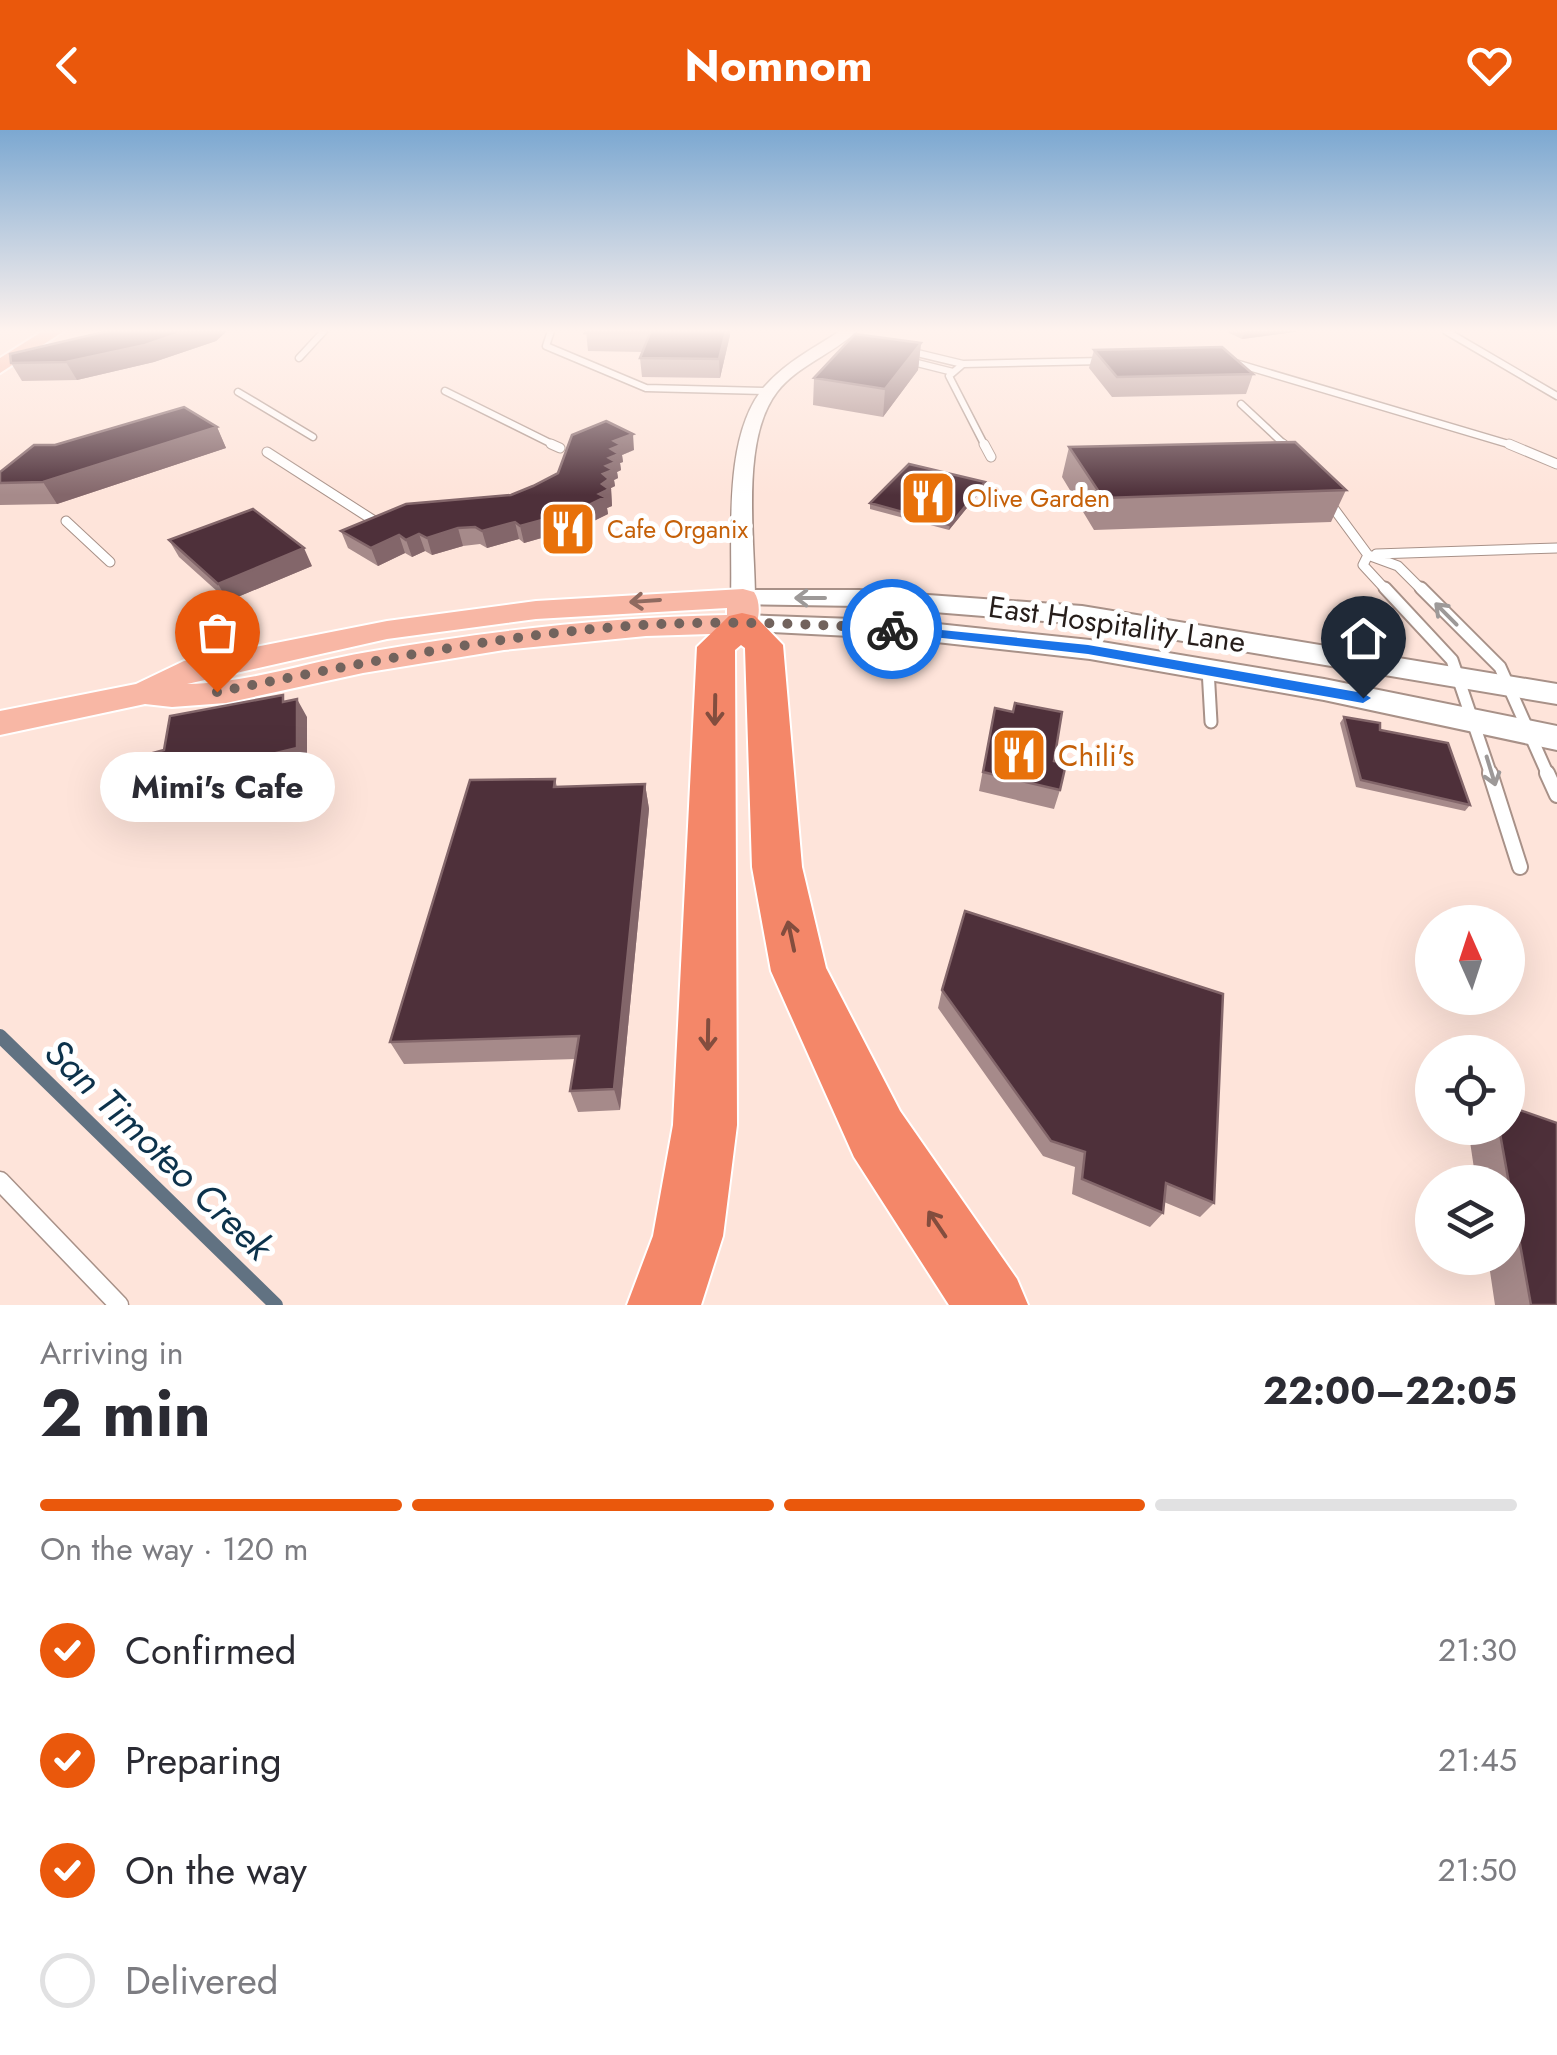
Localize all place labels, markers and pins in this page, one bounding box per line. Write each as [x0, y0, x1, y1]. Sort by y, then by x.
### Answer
restaurant icon: Olive Garden [898, 468, 958, 528]
place label: Olive Garden [967, 480, 1110, 516]
restaurant icon: Cafe Organix [538, 499, 598, 559]
place label: Cafe Organix [607, 511, 749, 547]
pin [175, 590, 260, 693]
pin [1321, 596, 1406, 699]
restaurant icon: Chili's [989, 725, 1049, 785]
place label: Chili's [1058, 734, 1134, 777]
callout: Mimi's Cafe [100, 752, 334, 822]

